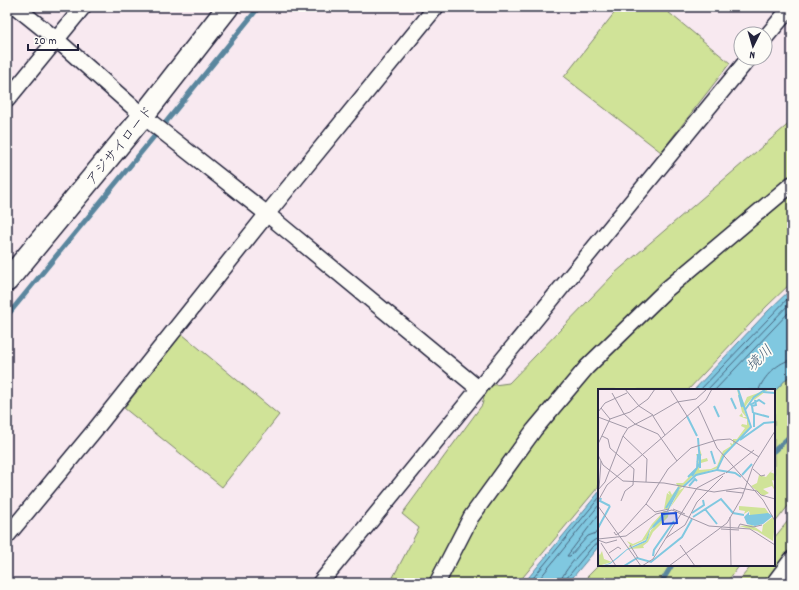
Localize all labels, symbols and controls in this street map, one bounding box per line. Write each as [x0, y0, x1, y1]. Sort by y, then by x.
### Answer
scale bar [28, 26, 78, 52]
north arrow [733, 26, 773, 66]
text: 20 m [34, 33, 57, 50]
text: N [748, 46, 756, 62]
street label: アジサイロード [82, 102, 159, 190]
water label: 境川 [742, 341, 779, 378]
inset map [598, 389, 775, 566]

